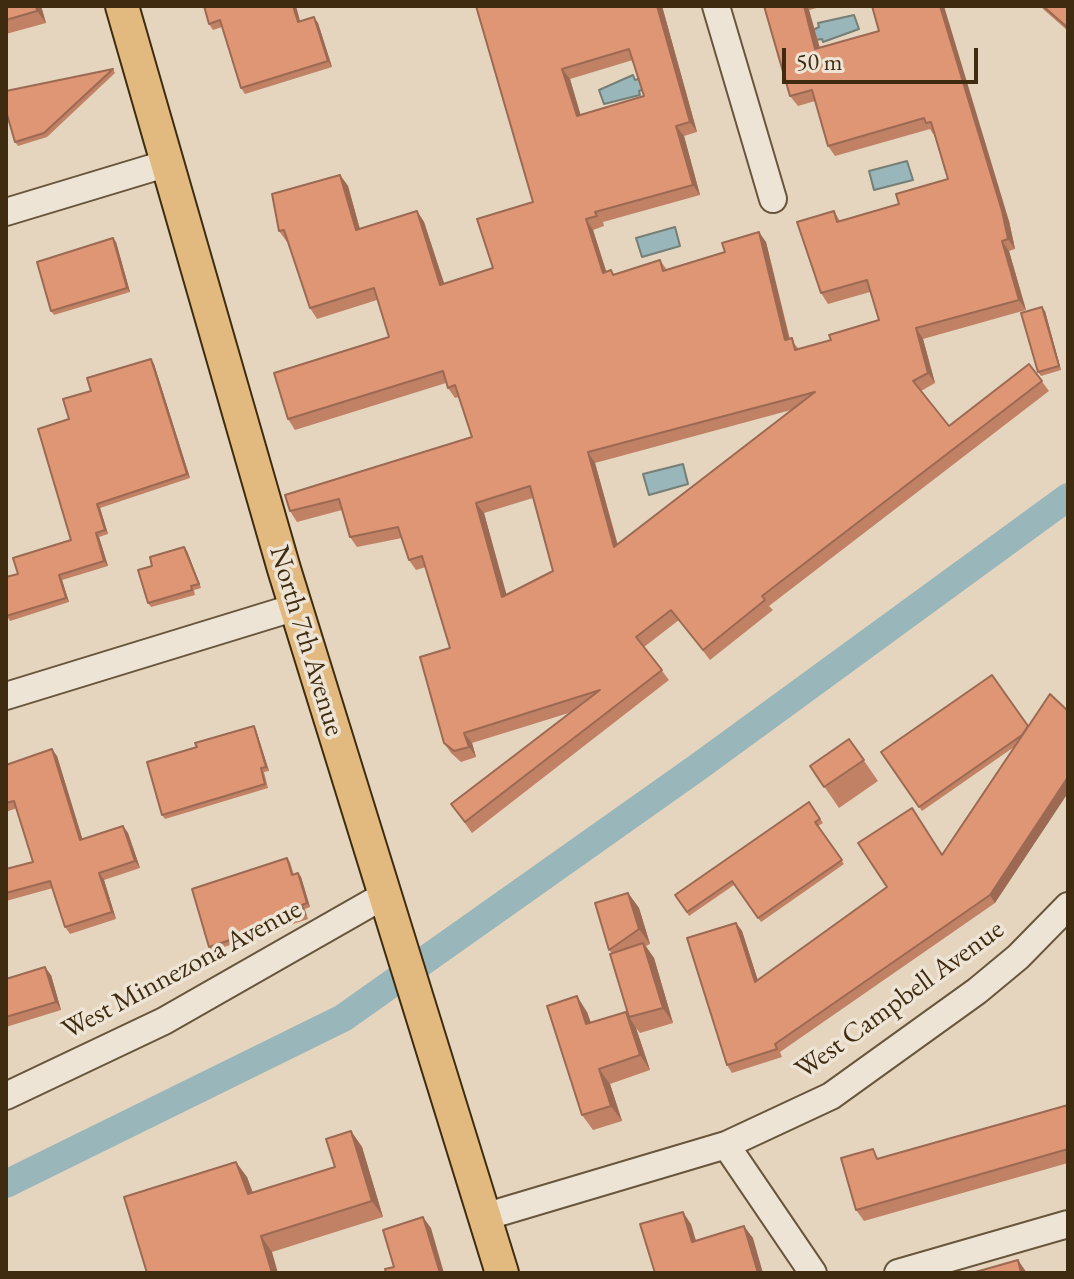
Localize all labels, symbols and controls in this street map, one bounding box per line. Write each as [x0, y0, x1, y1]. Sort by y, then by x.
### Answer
scale bar [786, 32, 982, 82]
text: 50 m [796, 46, 843, 77]
street label: North 7th Avenue [261, 542, 351, 740]
street label: West Minnezona Avenue [57, 893, 307, 1047]
street label: West Campbell Avenue [789, 913, 1011, 1087]

